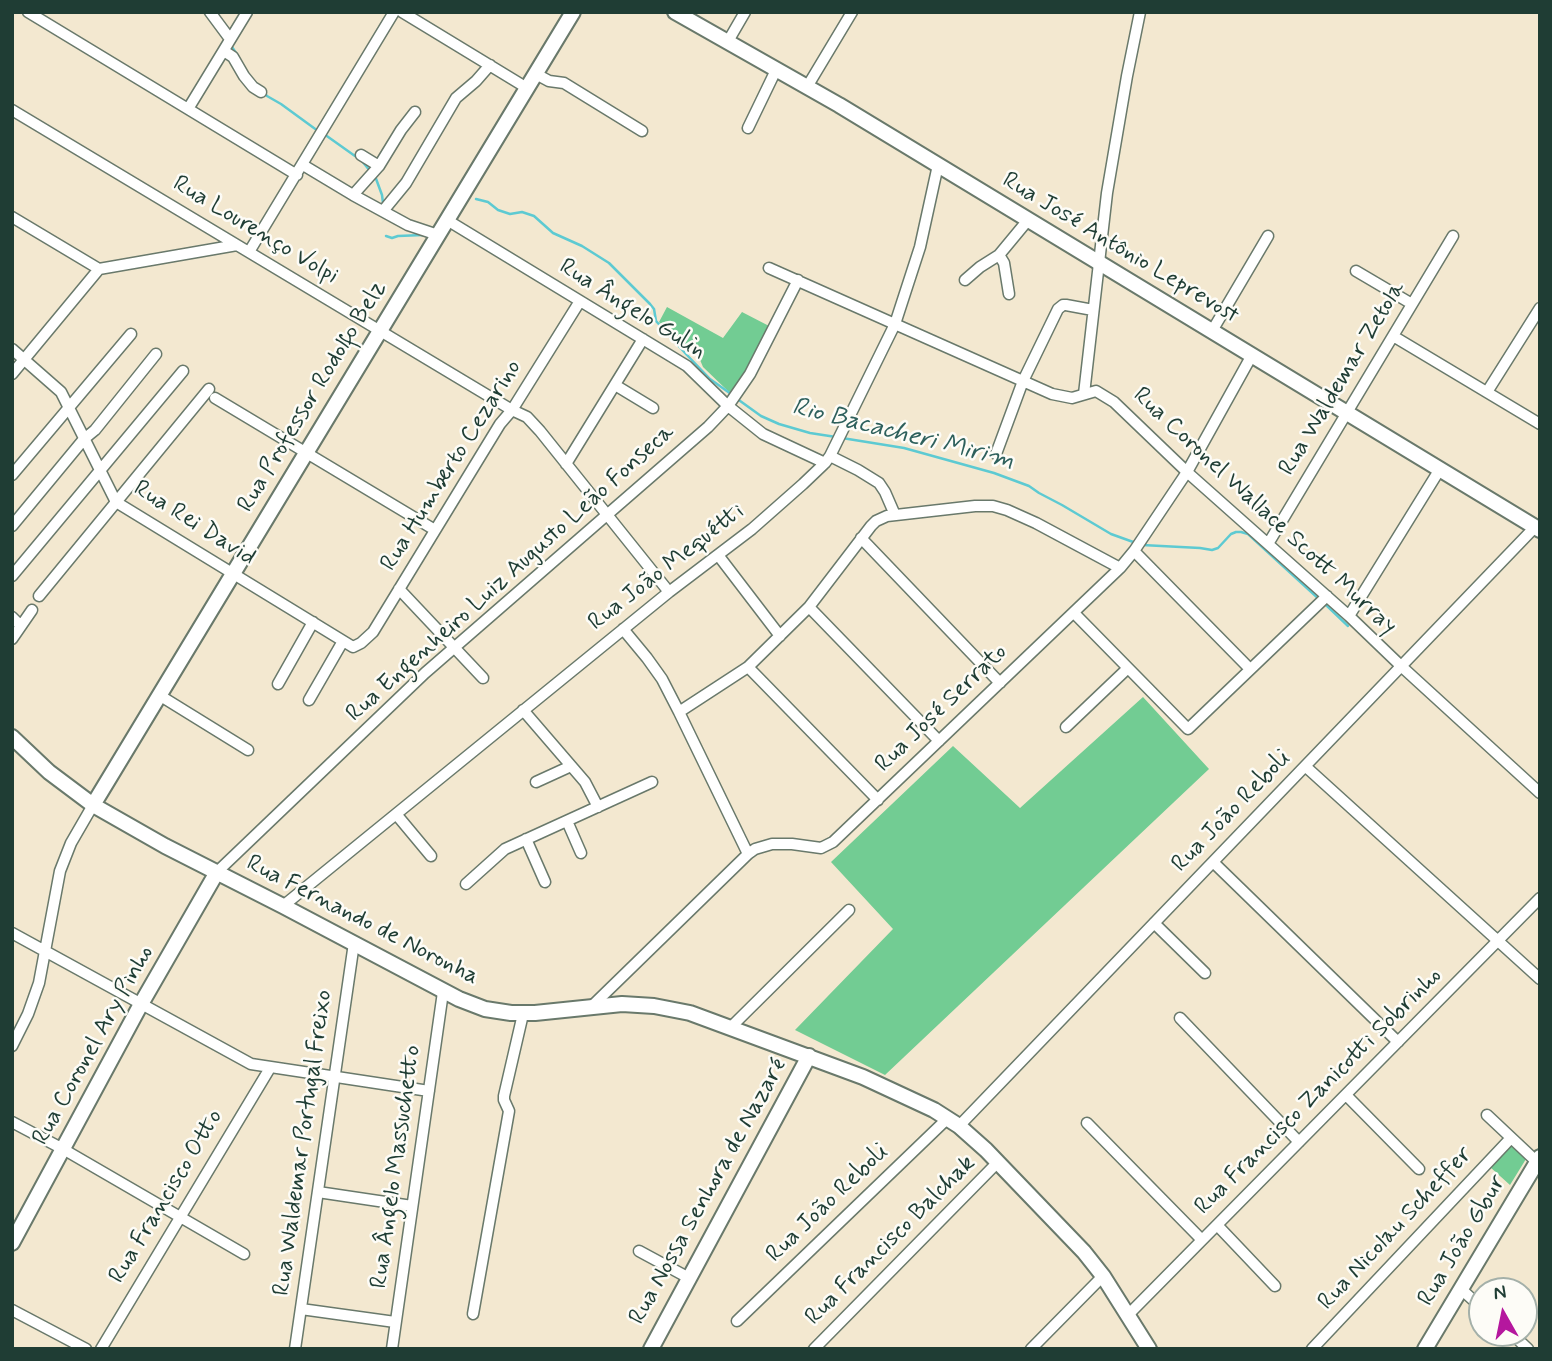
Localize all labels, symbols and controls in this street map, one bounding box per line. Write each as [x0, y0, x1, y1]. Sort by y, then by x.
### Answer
street label: Rua José Antônio Leprevost [997, 167, 1243, 331]
street label: Rua Lourenço Volpi [167, 170, 343, 292]
street label: Rua Ângelo Gulin [553, 253, 711, 367]
street label: Rua Professor Rodolfo Belz [232, 276, 394, 518]
street label: Rua Waldemar Zetola [1274, 277, 1412, 481]
street label: Rua Humberto Cezarino [375, 355, 529, 577]
street label: Rua Coronel Wallace Scott Murray [1126, 382, 1402, 642]
water label: Rio Bacacheri Mirim [788, 392, 1018, 478]
street label: Rua Engenheiro Luiz Augusto Leão Fonseca [341, 419, 681, 729]
street label: Rua Rei David [128, 475, 260, 573]
street label: Rua João Mequétti [583, 498, 751, 638]
street label: Rua José Serrato [870, 639, 1014, 779]
street label: Rua João Reboli [1166, 745, 1298, 879]
street label: Rua Fernando de Noronha [241, 850, 483, 992]
street label: Rua Coronel Ary Pinho [27, 941, 161, 1151]
street label: Rua Francisco Zanicotti Sobrinho [1189, 962, 1449, 1222]
street label: Rua Waldemar Portugal Freixo [268, 988, 340, 1298]
street label: Rua Ângelo Massuchetto [366, 1043, 428, 1291]
street label: Rua Nossa Senhora de Nazaré [624, 1054, 794, 1330]
street label: Rua Francisco Otto [104, 1105, 230, 1289]
street label: Rua João Reboli [761, 1138, 895, 1270]
street label: Rua Nicolau Scheffer [1313, 1141, 1479, 1317]
street label: Rua Francisco Balchak [800, 1150, 982, 1332]
street label: Rua João Gbur [1413, 1170, 1513, 1312]
north arrow [1468, 1277, 1538, 1347]
text: N [1492, 1279, 1508, 1306]

